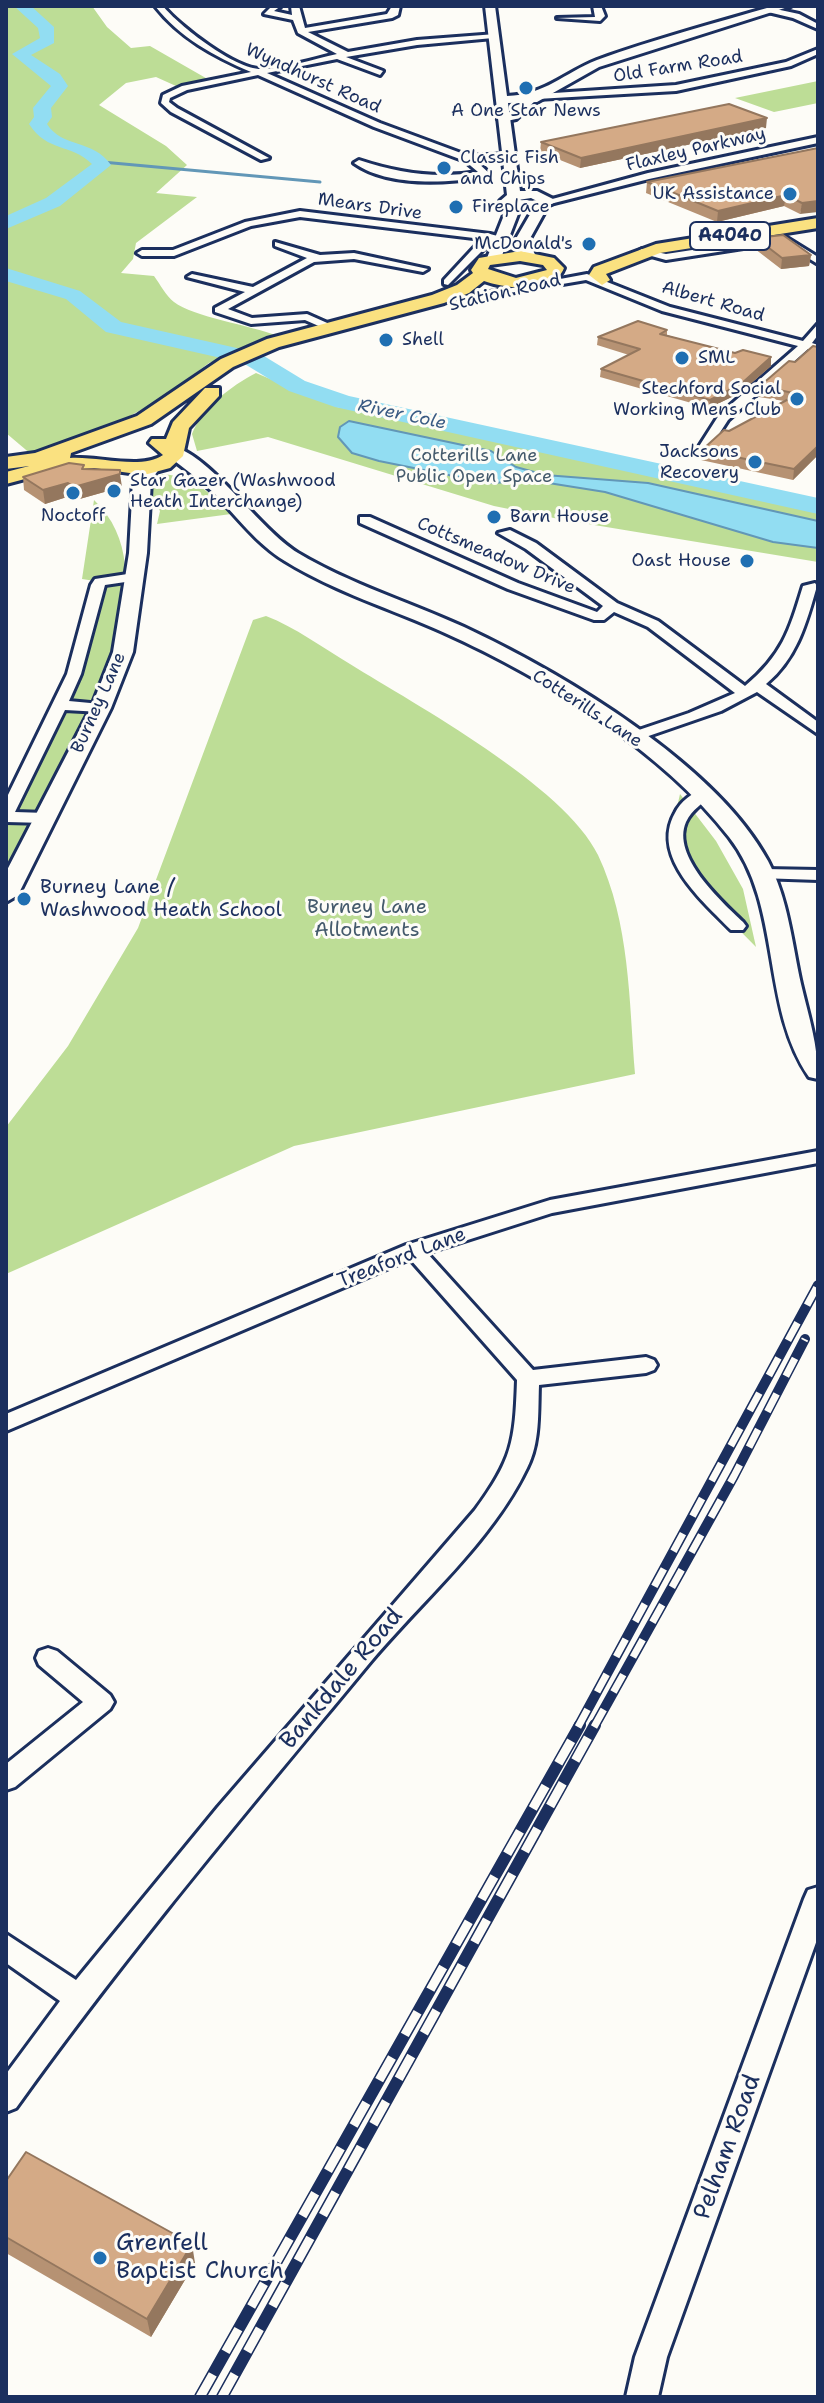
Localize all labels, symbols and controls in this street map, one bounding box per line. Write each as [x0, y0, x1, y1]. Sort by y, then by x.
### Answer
street label: Wyndhurst Road [242, 39, 384, 119]
street label: Old Farm Road [612, 46, 744, 88]
marker: A One Star News [517, 79, 535, 97]
place label: A One Star News [451, 100, 601, 122]
street label: Flaxley Parkway [624, 123, 768, 177]
place label: Classic Fish and Chips [460, 147, 559, 190]
marker: Classic Fish and Chips [435, 159, 453, 177]
place label: UK Assistance [652, 183, 774, 205]
marker: UK Assistance [781, 185, 799, 203]
street label: Mears Drive [316, 189, 424, 225]
place label: Fireplace [472, 196, 550, 218]
marker: Fireplace [447, 198, 465, 216]
road number: A4040 [690, 222, 770, 250]
place label: McDonald's [474, 233, 573, 255]
marker: McDonald's [580, 235, 598, 253]
street label: Station Road [447, 270, 563, 316]
street label: Albert Road [659, 277, 767, 327]
place label: Shell [402, 329, 444, 351]
marker: Shell [377, 331, 395, 349]
place label: SML [698, 347, 735, 369]
marker: SML [673, 349, 691, 367]
place label: Stechford Social Working Mens Club [613, 378, 781, 420]
marker: Stechford Social Working Mens Club [788, 390, 806, 408]
water label: River Cole [356, 395, 448, 435]
place label: Jacksons Recovery [659, 441, 739, 484]
park label: Cotterills Lane Public Open Space [396, 445, 552, 488]
marker: Jacksons Recovery [746, 453, 764, 471]
place label: Star Gazer (Washwood Heath Interchange) [130, 470, 336, 512]
marker: Star Gazer (Washwood Heath Interchange) [105, 482, 123, 500]
marker: Noctoff [64, 484, 82, 502]
place label: Noctoff [41, 505, 105, 527]
place label: Barn House [510, 506, 609, 528]
marker: Barn House [485, 508, 503, 526]
street label: Cottsmeadow Drive [414, 513, 578, 599]
place label: Oast House [631, 550, 731, 572]
marker: Oast House [738, 552, 756, 570]
street label: Burney Lane [67, 649, 131, 757]
street label: Cotterills Lane [528, 665, 646, 753]
place label: Burney Lane / Washwood Heath School [40, 876, 282, 923]
marker: Burney Lane / Washwood Heath School [15, 890, 33, 908]
park label: Burney Lane Allotments [307, 896, 427, 943]
street label: Treaford Lane [334, 1223, 470, 1293]
street label: Bankdale Road [275, 1602, 409, 1756]
street label: Pelham Road [688, 2071, 768, 2223]
place label: Grenfell Baptist Church [116, 2230, 284, 2286]
marker: Grenfell Baptist Church [91, 2249, 109, 2267]

